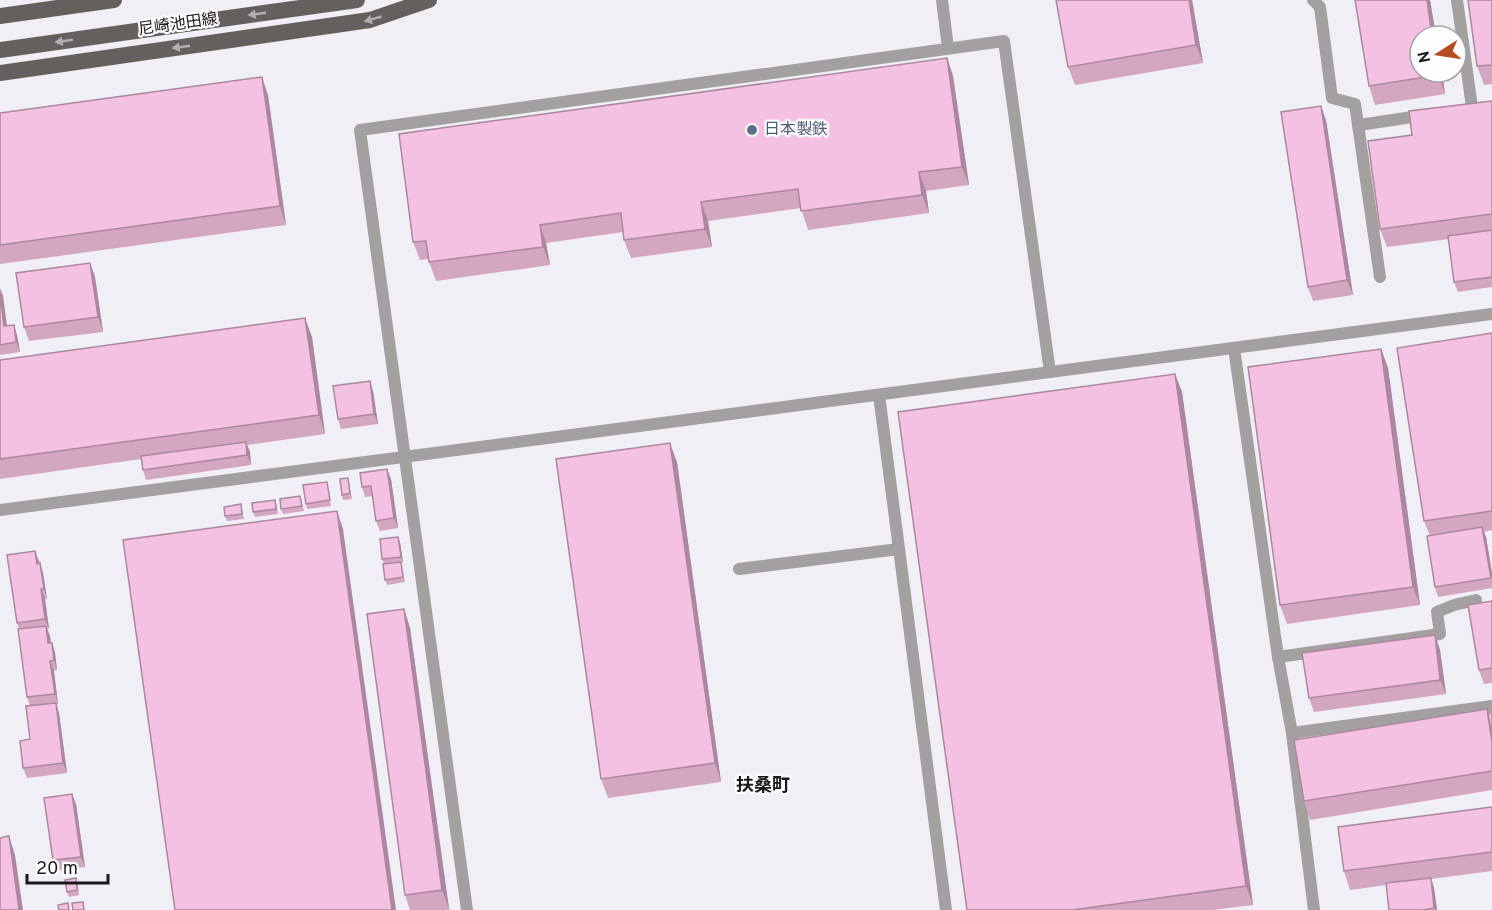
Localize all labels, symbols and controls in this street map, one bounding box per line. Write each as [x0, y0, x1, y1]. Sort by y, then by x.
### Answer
one-way arrow [248, 9, 267, 18]
street label: 尼崎池田線 [137, 10, 219, 40]
one-way arrow [364, 14, 382, 24]
north arrow [1408, 24, 1468, 84]
one-way arrow [55, 36, 74, 45]
one-way arrow [171, 43, 190, 52]
text: N [1414, 49, 1436, 64]
place label: 日本製鉄 [764, 120, 828, 140]
marker: 日本製鉄 [745, 123, 759, 137]
district label: 扶桑町 [736, 775, 790, 798]
scale bar [27, 847, 108, 885]
text: 20 m [36, 858, 78, 881]

